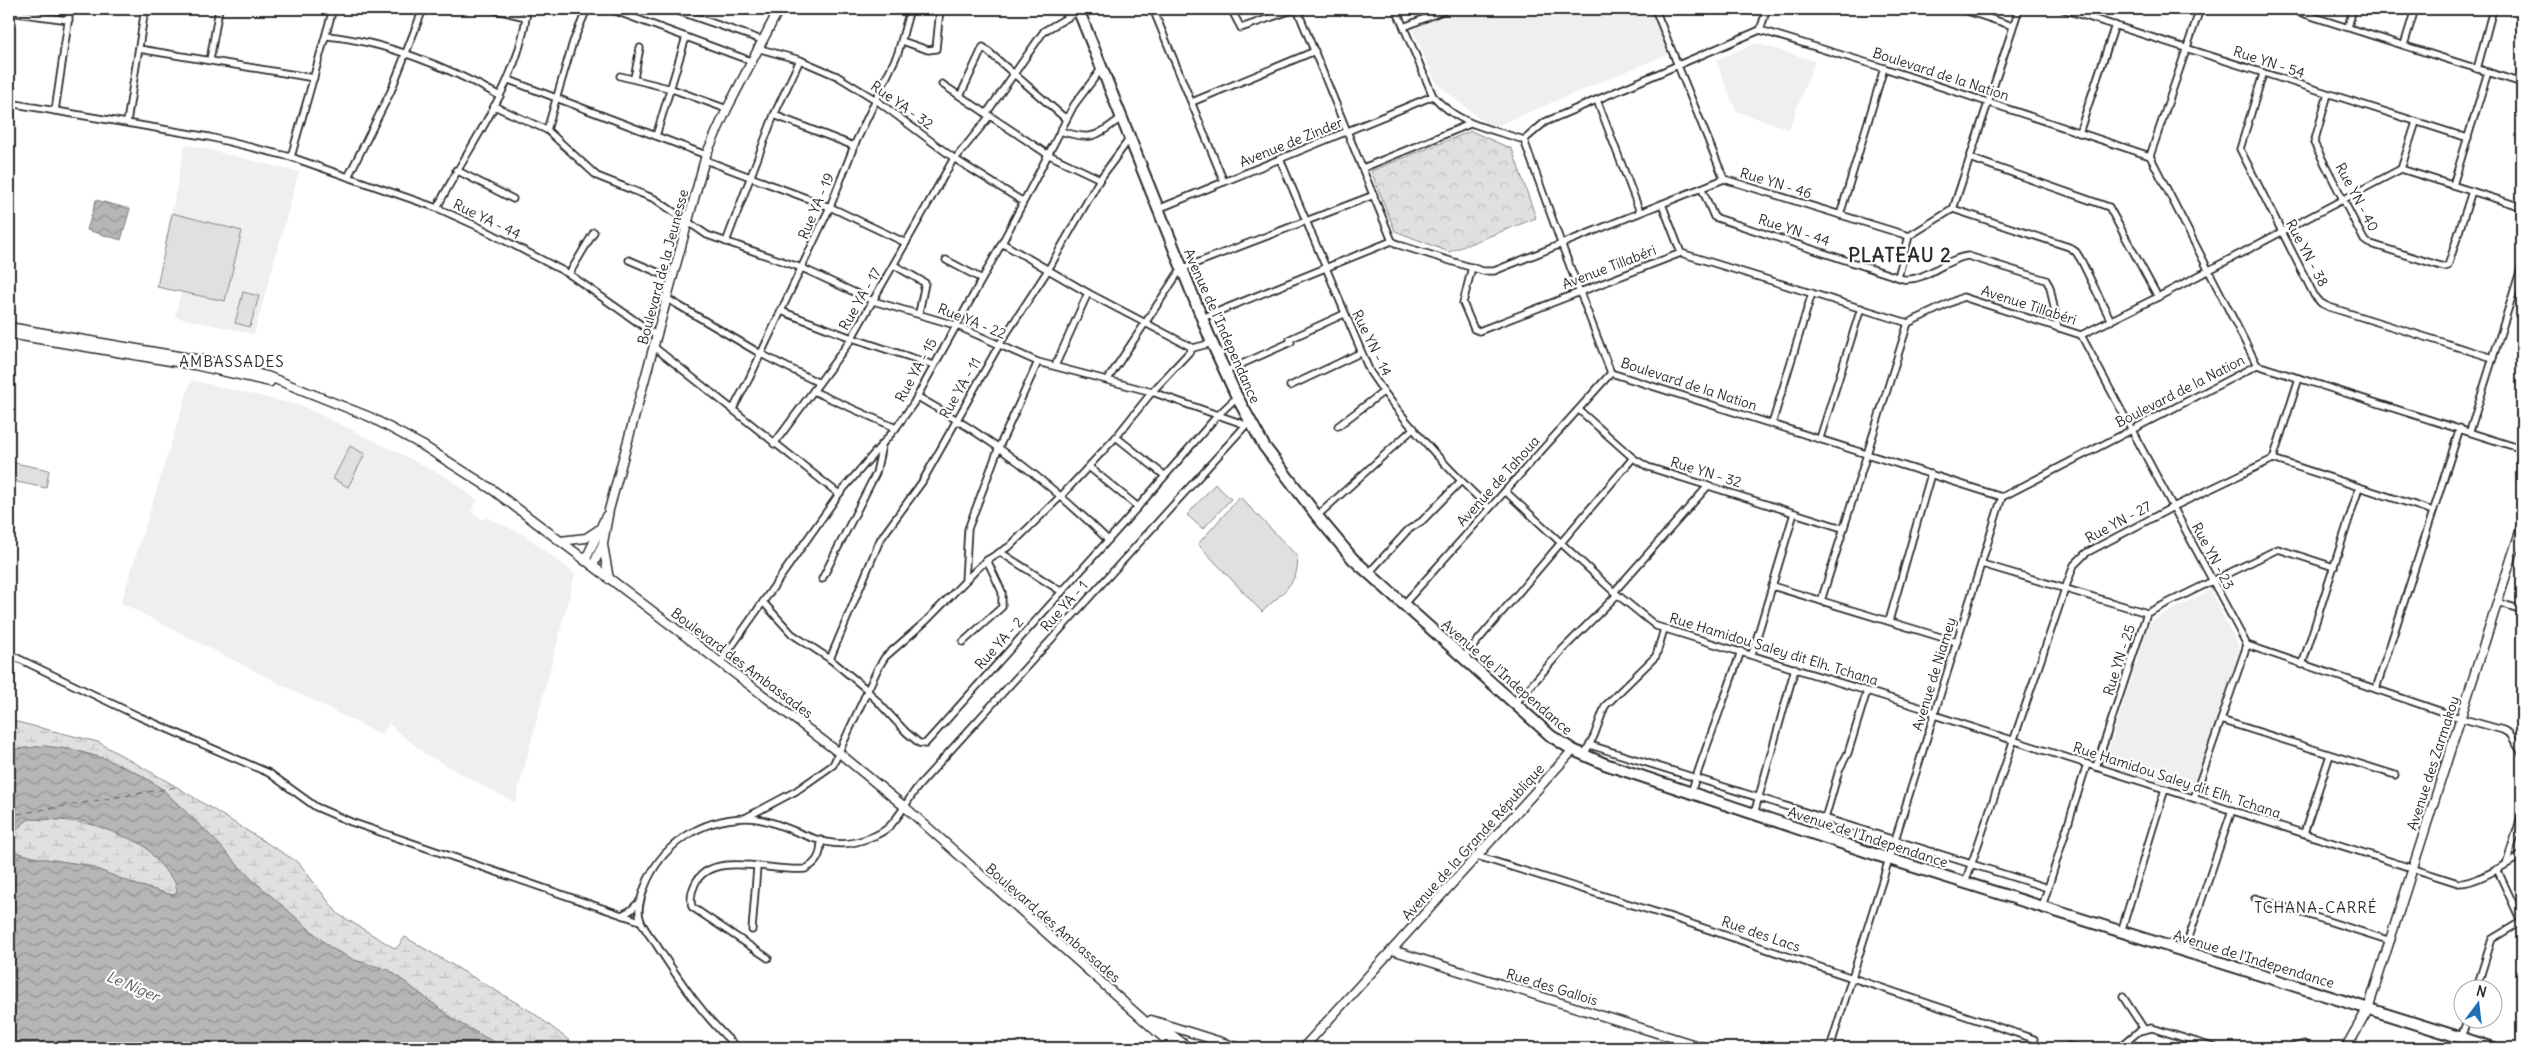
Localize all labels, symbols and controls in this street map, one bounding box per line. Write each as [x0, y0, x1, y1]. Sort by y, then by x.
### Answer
street label: Rue YN - 54 [2231, 42, 2307, 82]
street label: Boulevard de la Nation [1870, 43, 2012, 105]
street label: Rue YA - 32 [867, 77, 937, 133]
street label: Avenue de Zinder [1237, 113, 1346, 171]
street label: Rue YN - 40 [2331, 160, 2383, 234]
street label: Rue YN - 46 [1738, 164, 1814, 202]
street label: Rue YA - 19 [794, 170, 838, 242]
street label: Boulevard de la Jeunesse [634, 187, 692, 347]
street label: Rue YA - 44 [450, 195, 524, 243]
street label: Rue YN - 44 [1756, 210, 1832, 250]
street label: Rue YN - 38 [2282, 216, 2332, 290]
street label: Avenue Tillabéri [1560, 241, 1658, 293]
district label: PLATEAU 2 [1848, 243, 1952, 267]
street label: Avenue de l'Independance [1180, 246, 1264, 406]
street label: Rue YA - 17 [835, 264, 885, 333]
street label: Avenue Tillabéri [1979, 281, 2079, 329]
street label: Rue YA - 22 [935, 299, 1009, 343]
street label: Rue YN - 14 [1348, 307, 1396, 379]
street label: Rue YA - 15 [891, 335, 941, 405]
street label: Boulevard de la Nation [2112, 351, 2248, 431]
district label: AMBASSADES [179, 352, 285, 371]
street label: Boulevard de la Nation [1618, 353, 1760, 415]
street label: Rue YA - 11 [935, 354, 985, 422]
street label: Avenue de Tahoua [1453, 432, 1543, 530]
street label: Rue YN - 32 [1668, 453, 1744, 491]
street label: Rue YN - 27 [2082, 497, 2154, 547]
street label: Rue YN - 23 [2188, 519, 2238, 593]
street label: Rue YA - 1 [1037, 577, 1091, 635]
street label: Boulevard des Ambassades [668, 604, 816, 722]
street label: Rue Hamidou Saley dit Elh. Tchana [1667, 609, 1881, 689]
street label: Rue YA - 2 [971, 613, 1027, 673]
street label: Avenue de l'Independance [1438, 615, 1576, 739]
street label: Avenue de Niamey [1908, 615, 1960, 733]
street label: Rue YN - 25 [2099, 622, 2139, 698]
street label: Avenue des Zarmakoy [2403, 694, 2463, 832]
street label: Rue Hamidou Saley dit Elh. Tchana [2071, 738, 2283, 822]
street label: Avenue de la Grande République [1398, 760, 1548, 924]
street label: Avenue de l'Independance [1786, 803, 1950, 871]
street label: Boulevard des Ambassades [982, 859, 1124, 987]
district label: TCHANA-CARRÉ [2254, 898, 2378, 917]
street label: Rue des Lacs [1719, 912, 1803, 956]
street label: Avenue de l'Independance [2171, 926, 2337, 992]
street label: Rue des Gallois [1504, 965, 1600, 1009]
water label: Le Niger [104, 966, 164, 1006]
north arrow [2454, 980, 2504, 1030]
text: N [2474, 981, 2488, 1001]

